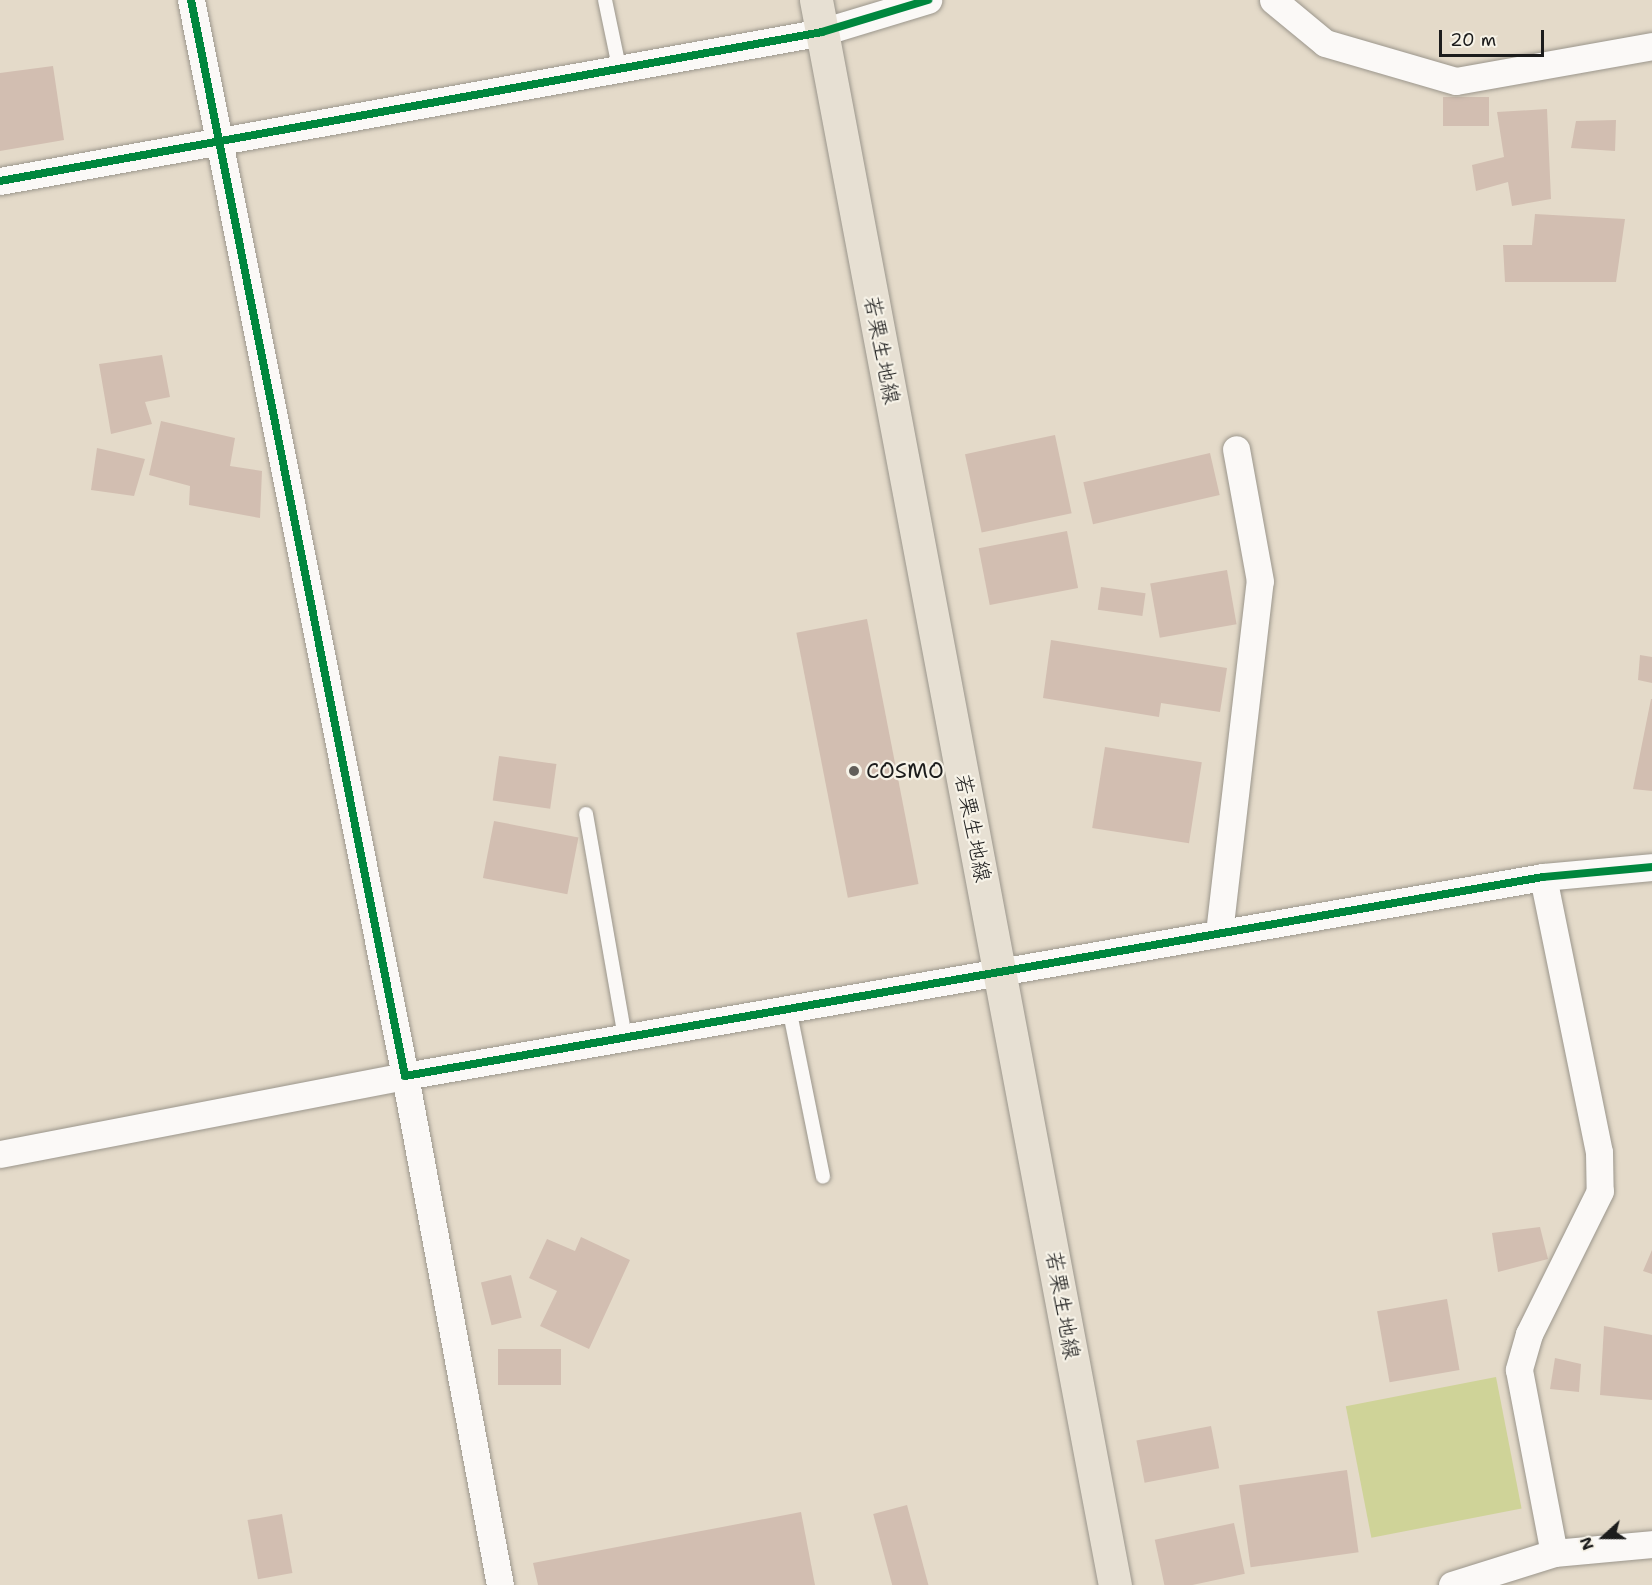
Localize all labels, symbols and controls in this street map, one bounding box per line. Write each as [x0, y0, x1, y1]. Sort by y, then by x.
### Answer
scale bar [1442, 18, 1547, 56]
text: 20 m [1450, 28, 1496, 52]
street label: 若栗生地線 [859, 293, 905, 407]
place label: COSMO [866, 758, 944, 784]
marker: COSMO [847, 764, 861, 778]
street label: 若栗生地線 [950, 771, 996, 885]
street label: 若栗生地線 [1040, 1249, 1086, 1361]
north arrow [1574, 1507, 1634, 1567]
text: N [1575, 1534, 1599, 1553]

